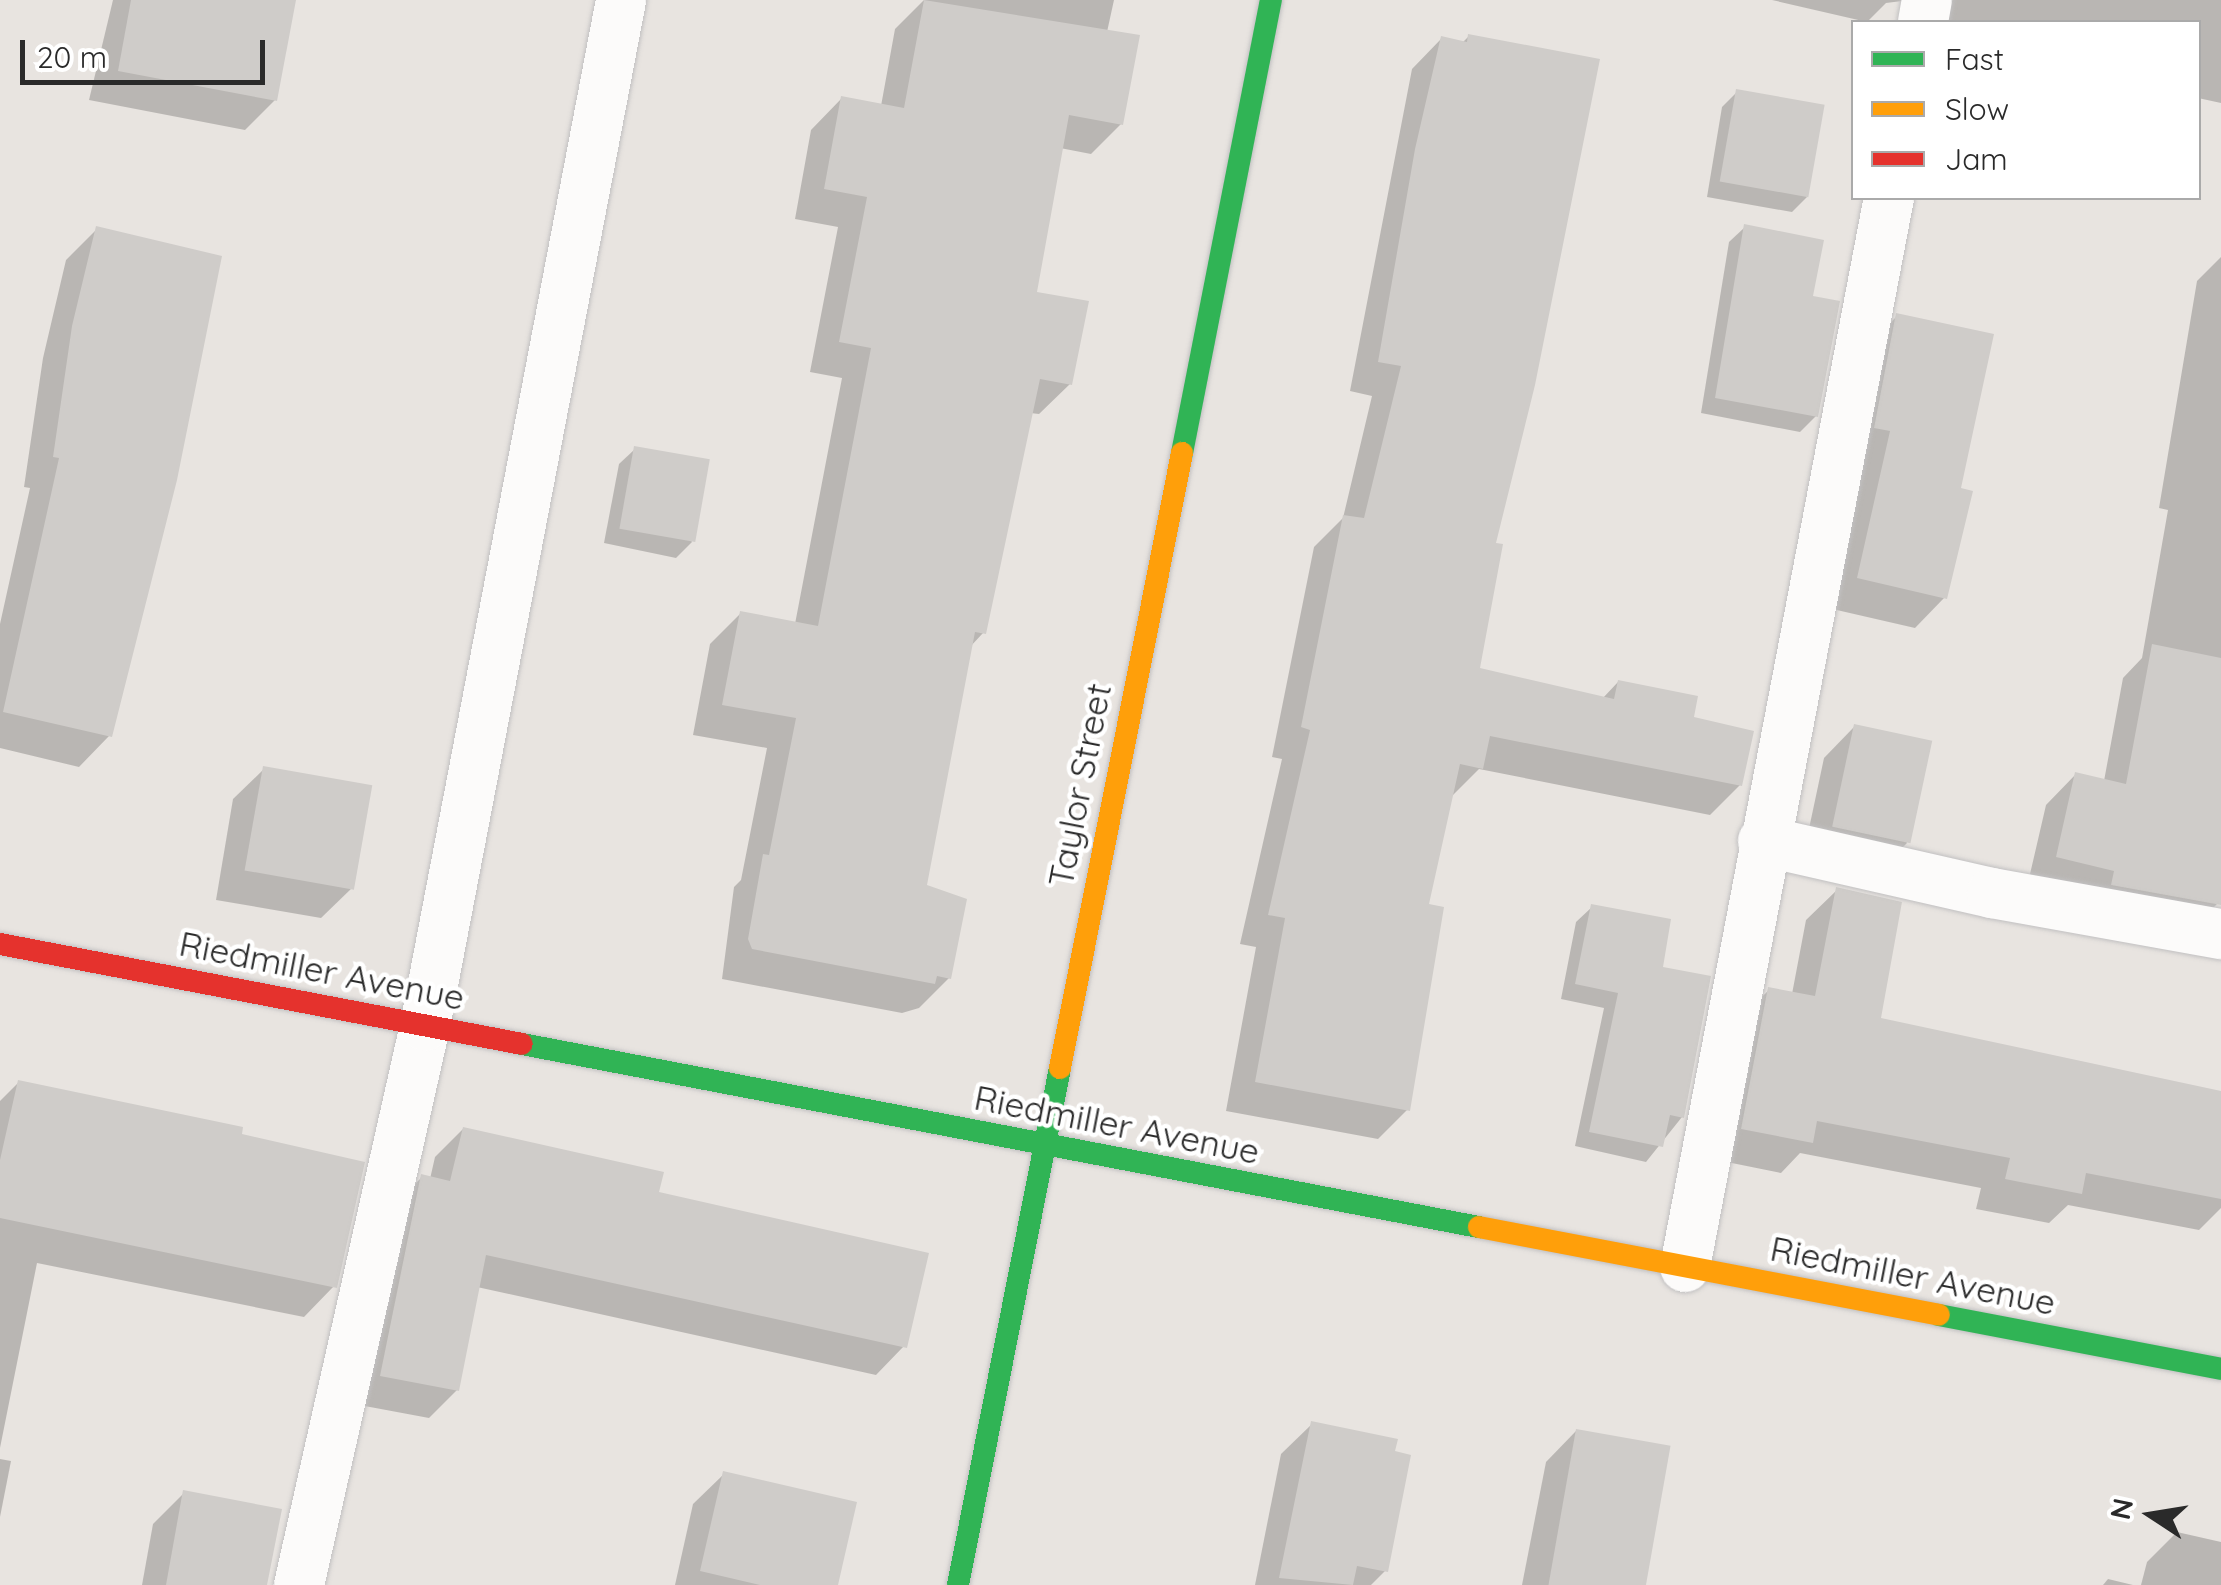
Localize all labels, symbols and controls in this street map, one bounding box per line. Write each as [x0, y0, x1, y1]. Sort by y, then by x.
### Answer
scale bar [25, 20, 270, 82]
legend [1851, 20, 2201, 200]
text: 20 m [37, 38, 107, 76]
text: Fast [1945, 40, 2004, 78]
text: Slow [1945, 90, 2009, 128]
text: Jam [1945, 140, 2008, 178]
street label: Taylor Street [1039, 680, 1119, 890]
street label: Riedmiller Avenue [176, 922, 468, 1018]
street label: Riedmiller Avenue [971, 1076, 1263, 1172]
street label: Riedmiller Avenue [1767, 1227, 2059, 1323]
north arrow [2101, 1465, 2201, 1565]
text: N [2102, 1495, 2140, 1522]

